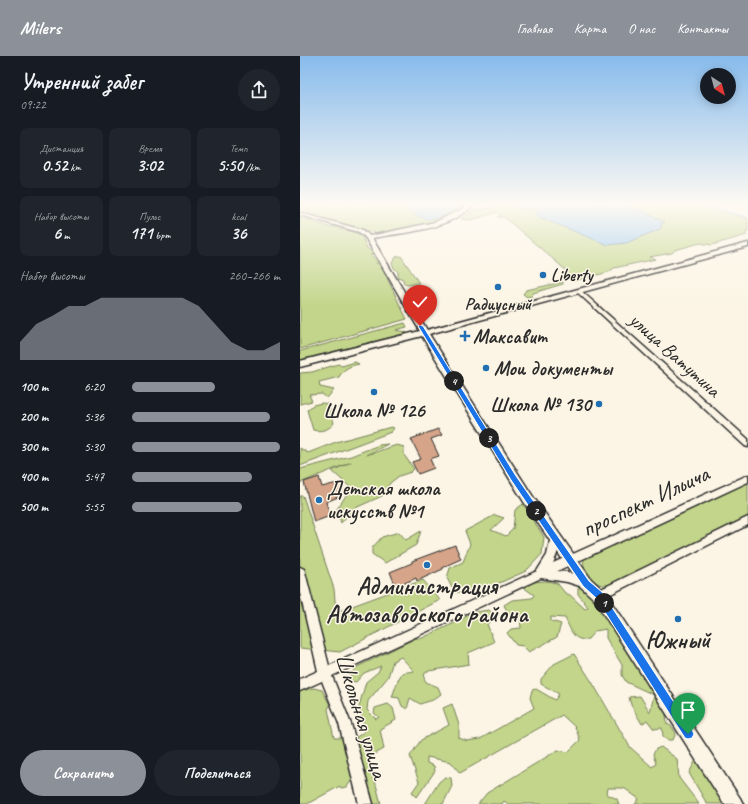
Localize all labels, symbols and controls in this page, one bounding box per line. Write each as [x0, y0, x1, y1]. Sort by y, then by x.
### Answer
text: Milers [20, 16, 61, 40]
text: Главная [517, 20, 552, 37]
text: Карта [574, 20, 606, 37]
text: О нас [628, 20, 655, 37]
text: Контакты [677, 20, 728, 37]
text: Утренний забег [20, 68, 143, 96]
north arrow [700, 68, 736, 104]
map controls [700, 68, 736, 104]
button: share [238, 69, 280, 111]
text: 09:22 [20, 97, 46, 113]
text: Дистанция [39, 141, 83, 155]
text: Время [138, 141, 162, 155]
text: Темп [230, 141, 248, 155]
text: 0.52 [42, 155, 68, 176]
text: 3:02 [137, 155, 163, 176]
text: 5:50 [217, 155, 243, 176]
text: km [68, 160, 81, 174]
text: /km [243, 160, 260, 174]
text: Набор высоты [34, 209, 89, 223]
text: Пульс [139, 209, 161, 223]
text: kcal [231, 209, 246, 223]
text: 6 [53, 223, 61, 244]
text: 171 [130, 223, 153, 244]
text: 36 [231, 223, 246, 244]
text: m [61, 228, 70, 242]
text: bpm [153, 228, 170, 242]
place label: Liberty [551, 265, 595, 286]
text: Набор высоты [20, 268, 85, 284]
text: 260–266 m [229, 268, 280, 284]
marker: Liberty [538, 270, 548, 280]
marker: Радиусный [493, 282, 503, 292]
pin [403, 285, 437, 326]
icon: check [409, 291, 431, 313]
place label: Радиусный [465, 294, 533, 315]
street label: улица Ватутина [623, 307, 727, 403]
place label: Максавит [473, 324, 549, 349]
marker: Максавит [460, 331, 470, 341]
place label: Мои документы [494, 356, 614, 381]
marker: Мои документы [481, 363, 491, 373]
pin: 4 [444, 371, 464, 391]
text: 4 [452, 374, 456, 388]
text: 100 m [20, 379, 48, 395]
text: 6:20 [84, 379, 104, 395]
marker: Школа № 126 [369, 387, 379, 397]
place label: Школа № 130 [490, 392, 593, 417]
place label: Школа № 126 [323, 398, 426, 423]
marker: Школа № 130 [594, 399, 604, 409]
text: 200 m [20, 409, 48, 425]
text: 5:36 [84, 409, 104, 425]
pin: 3 [479, 428, 499, 448]
text: 3 [487, 431, 491, 445]
text: 300 m [20, 439, 48, 455]
text: 5:30 [84, 439, 104, 455]
street label: проспект Ильича [576, 458, 715, 544]
text: 400 m [20, 469, 48, 485]
text: 5:47 [84, 469, 104, 485]
place label: Детская школа искусств №1 [327, 476, 441, 525]
marker: Детская школа искусств №1 [314, 495, 324, 505]
text: 500 m [20, 499, 48, 515]
text: 5:55 [84, 499, 104, 515]
pin: 2 [526, 501, 546, 521]
text: 2 [534, 504, 538, 518]
marker: Администрация Автозаводского района [422, 560, 432, 570]
place label: Администрация Автозаводского района [326, 571, 529, 629]
pin: 1 [594, 593, 614, 613]
text: 1 [602, 596, 606, 610]
marker: Южный [673, 614, 683, 624]
place label: Южный [646, 625, 712, 655]
street label: Школьная улица [329, 650, 396, 784]
pin [671, 693, 705, 734]
icon: arrive [677, 699, 699, 721]
button: Сохранить [20, 750, 146, 796]
button: Поделиться [154, 750, 280, 796]

